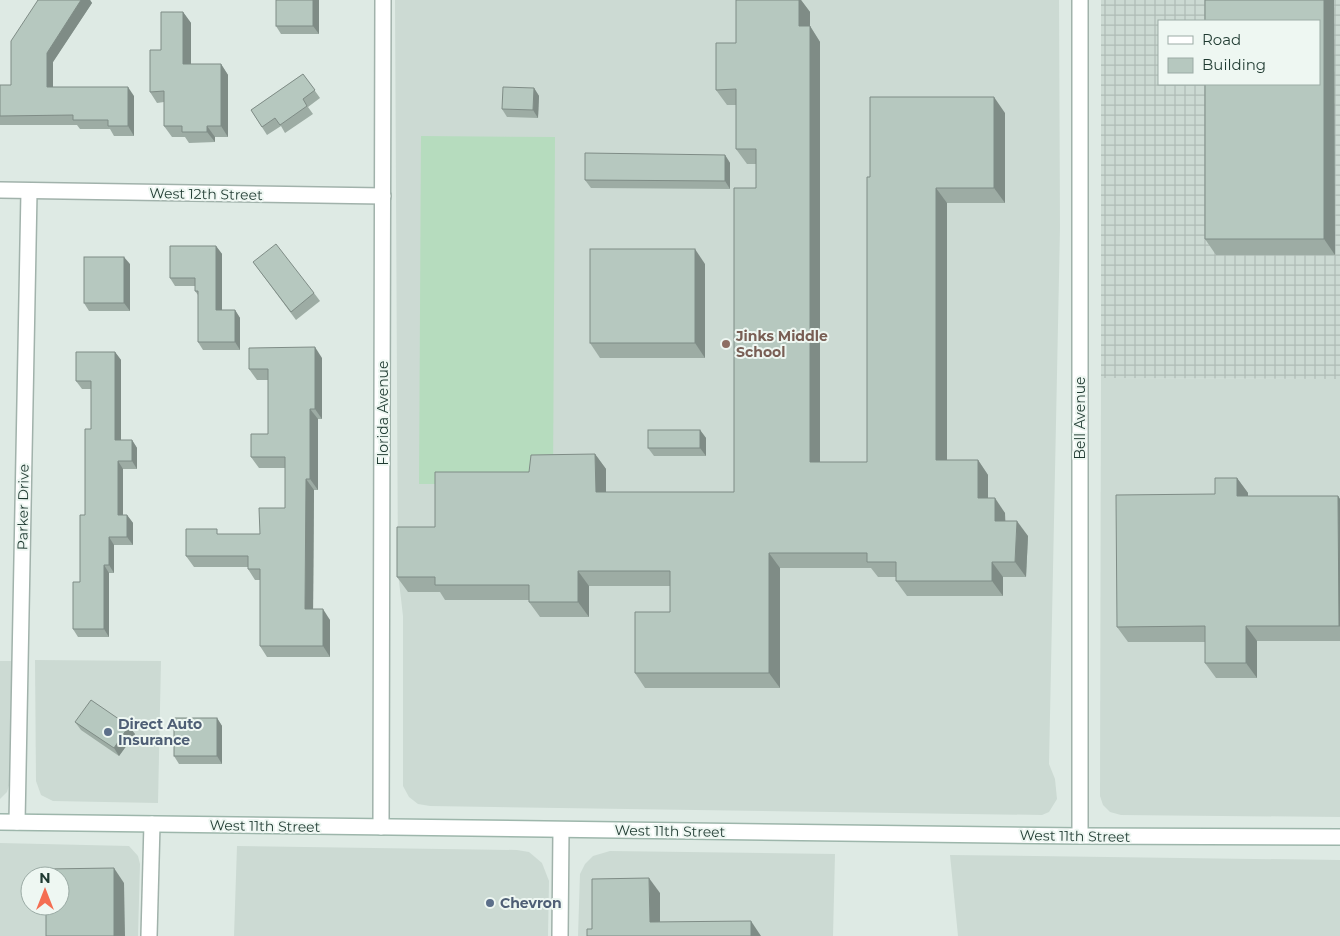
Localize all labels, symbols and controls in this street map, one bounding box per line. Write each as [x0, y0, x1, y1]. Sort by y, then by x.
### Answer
legend [1158, 20, 1320, 85]
text: Road [1202, 30, 1241, 49]
text: Building [1202, 55, 1266, 74]
street label: West 12th Street [149, 184, 263, 204]
place label: Jinks Middle School [735, 327, 828, 361]
marker: Jinks Middle School [720, 338, 732, 350]
street label: Florida Avenue [374, 361, 392, 465]
street label: Bell Avenue [1071, 376, 1089, 460]
street label: Parker Drive [13, 464, 33, 550]
place label: Direct Auto Insurance [118, 715, 202, 749]
marker: Direct Auto Insurance [102, 726, 114, 738]
street label: West 11th Street [210, 816, 321, 836]
street label: West 11th Street [615, 821, 726, 841]
street label: West 11th Street [1020, 826, 1131, 846]
north arrow [20, 866, 70, 916]
text: N [39, 869, 51, 887]
place label: Chevron [500, 894, 562, 912]
marker: Chevron [484, 897, 496, 909]

